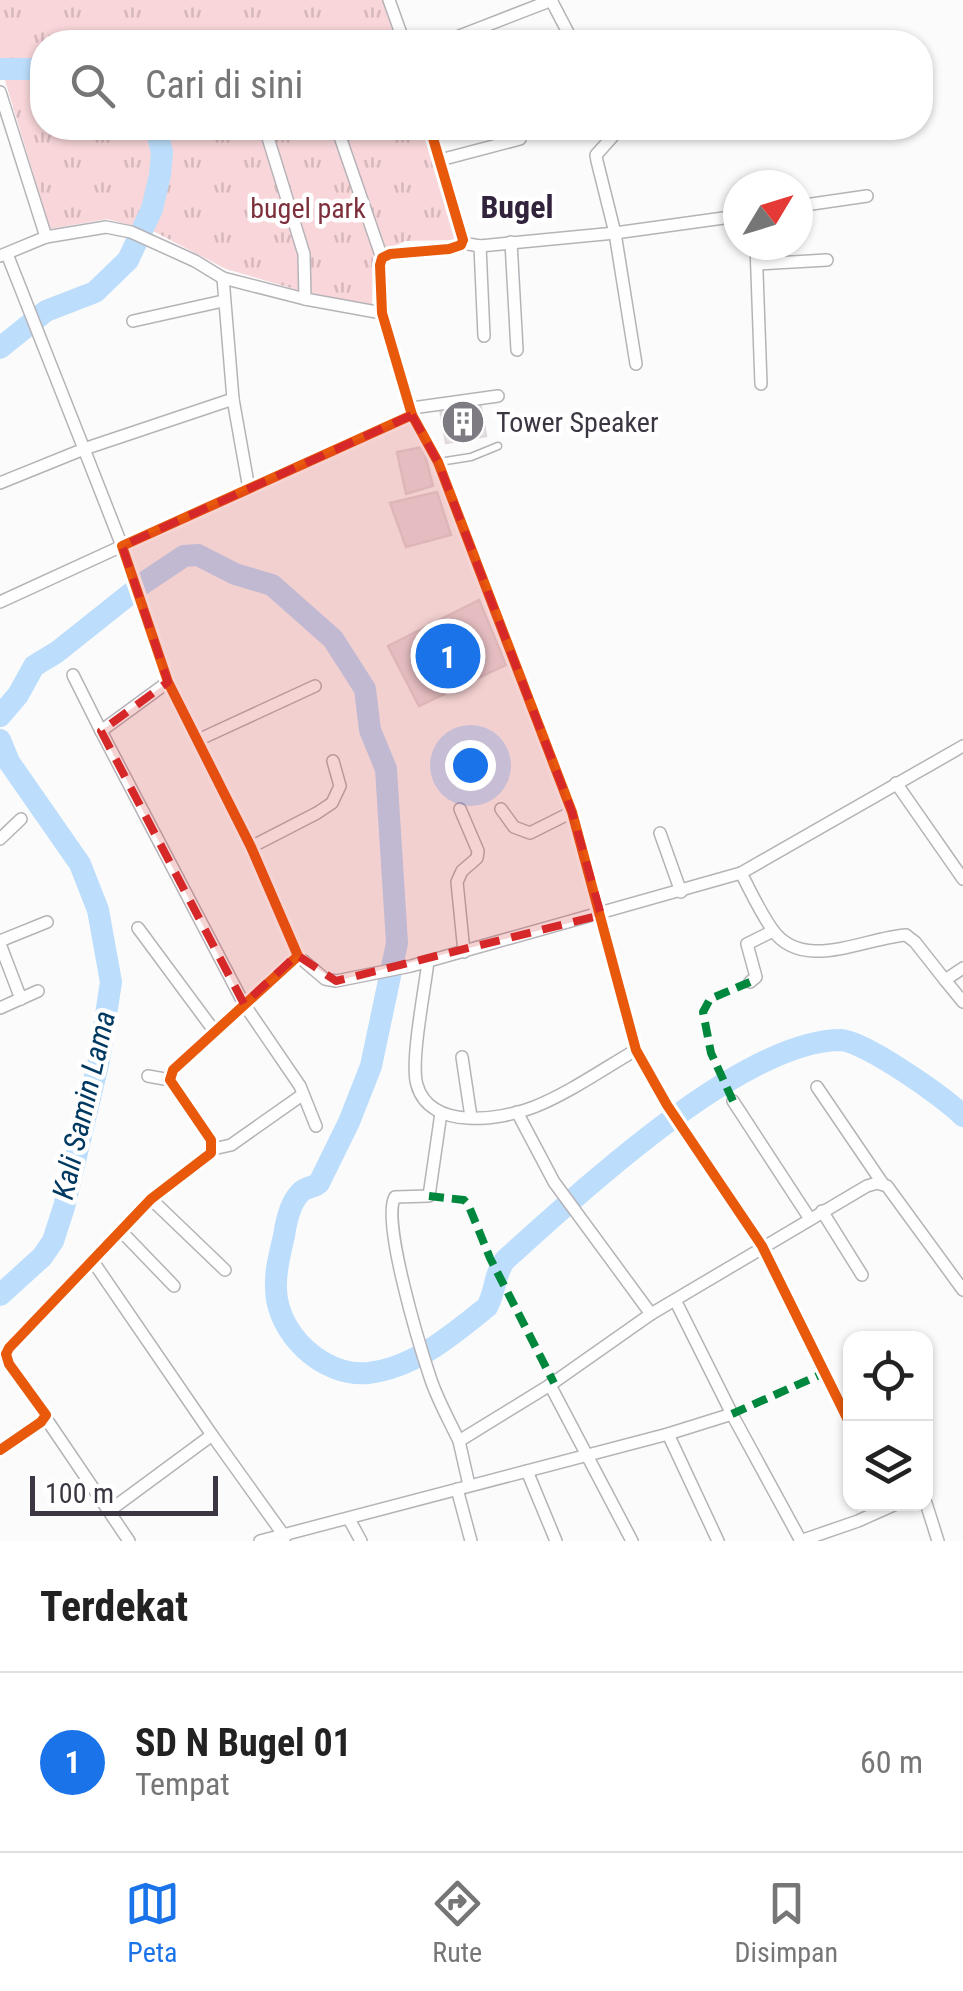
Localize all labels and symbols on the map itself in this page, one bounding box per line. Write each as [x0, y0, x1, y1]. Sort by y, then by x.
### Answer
north arrow [723, 170, 813, 260]
district label: Bugel [480, 188, 554, 226]
park label: bugel park [250, 192, 366, 225]
building icon: Tower Speaker [440, 399, 486, 445]
place label: Tower Speaker [496, 406, 658, 439]
pin: 1 [416, 618, 480, 694]
your location [445, 740, 496, 791]
water label: Kali Samin Lama [45, 1007, 122, 1202]
scale bar [30, 1471, 218, 1516]

